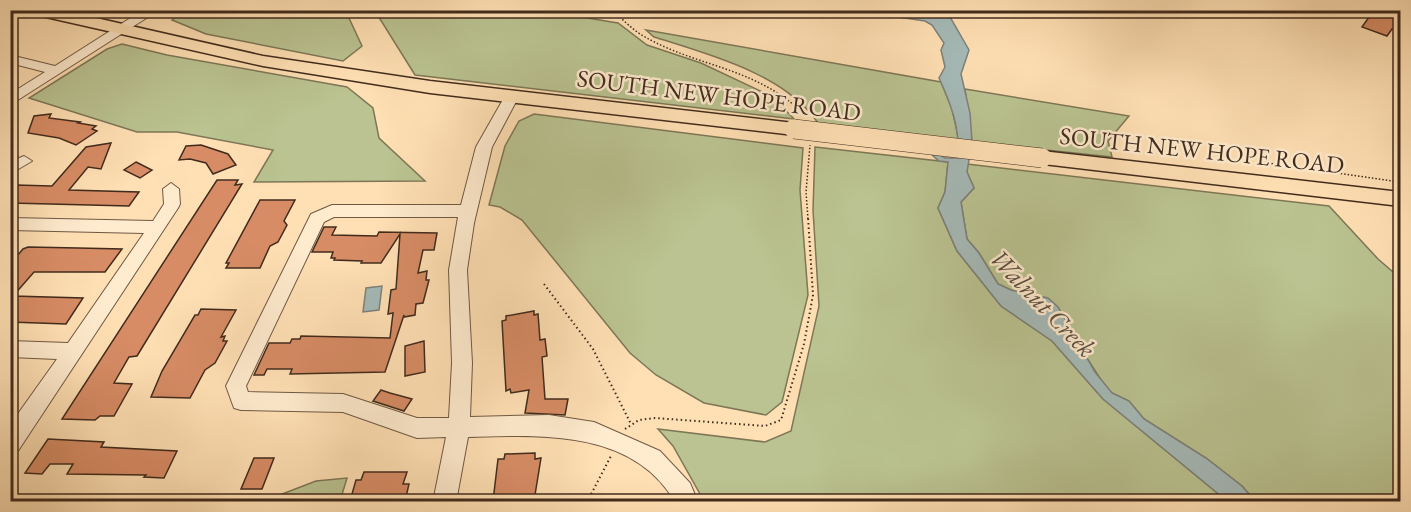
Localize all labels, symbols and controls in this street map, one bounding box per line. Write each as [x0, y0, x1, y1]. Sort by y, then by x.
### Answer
street label: SOUTH NEW HOPE ROAD [575, 62, 863, 128]
street label: SOUTH NEW HOPE ROAD [1058, 120, 1346, 180]
water label: Walnut Creek [983, 241, 1104, 365]

